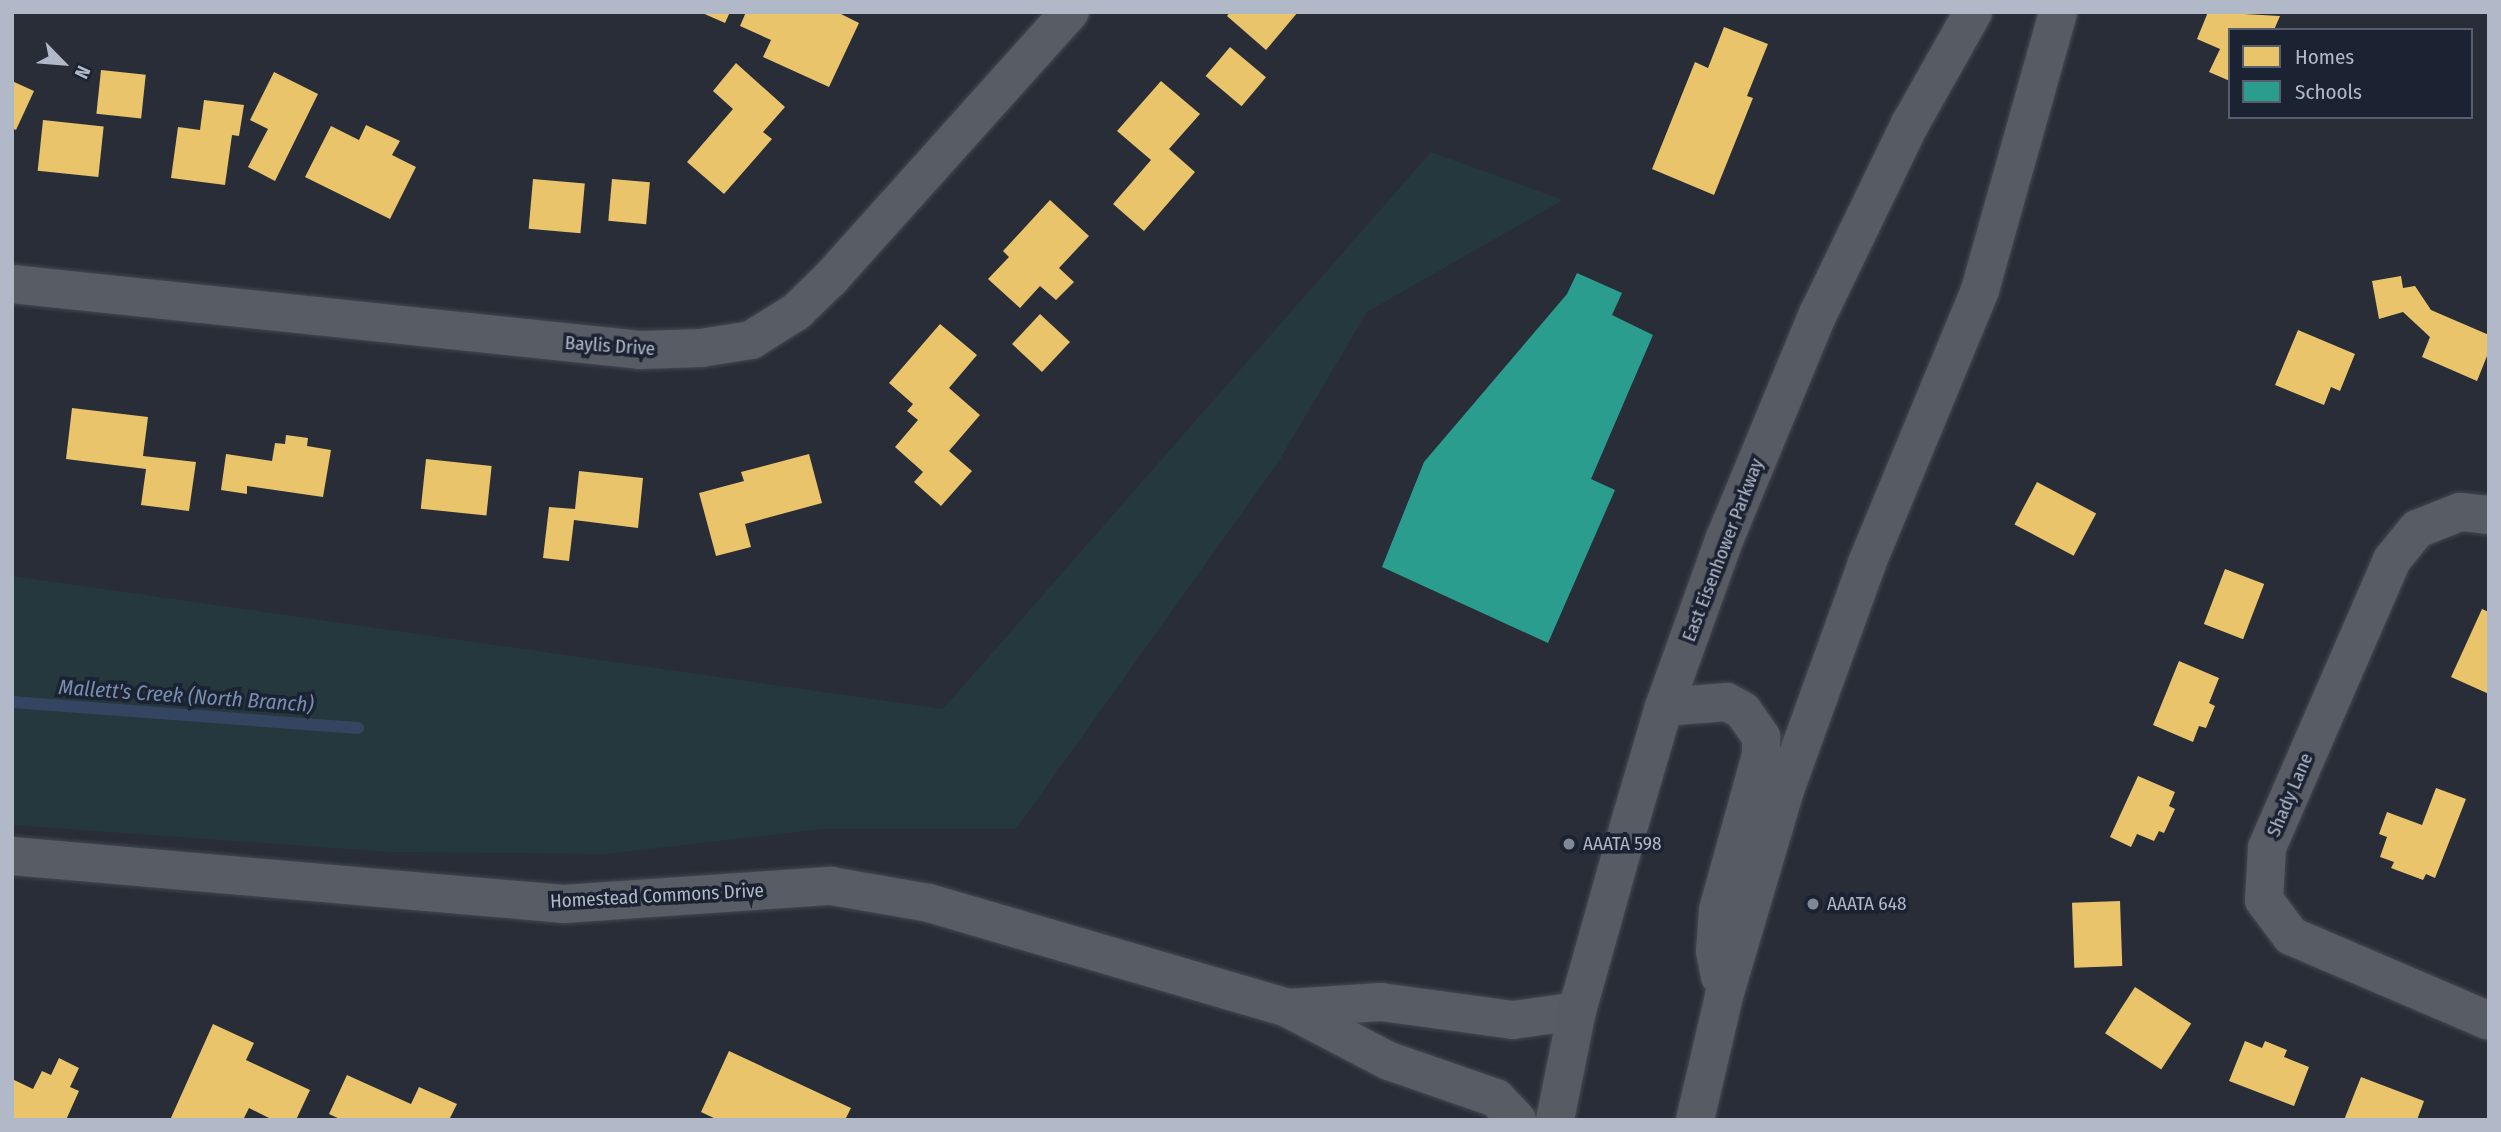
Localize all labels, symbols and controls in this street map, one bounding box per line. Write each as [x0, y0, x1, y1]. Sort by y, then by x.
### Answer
north arrow [28, 28, 98, 98]
legend [2228, 28, 2473, 119]
text: Homes [2295, 44, 2354, 70]
text: N [70, 62, 95, 82]
text: Schools [2295, 79, 2362, 105]
street label: Baylis Drive [564, 331, 656, 361]
street label: East Eisenhower Parkway [1678, 455, 1768, 645]
water label: Mallett's Creek (North Branch) [58, 675, 314, 717]
street label: Shady Lane [2262, 750, 2318, 840]
place label: AAATA 598 [1583, 833, 1662, 855]
marker: AAATA 598 [1561, 836, 1577, 852]
street label: Homestead Commons Drive [550, 879, 764, 913]
place label: AAATA 648 [1827, 893, 1906, 915]
marker: AAATA 648 [1805, 896, 1821, 912]

